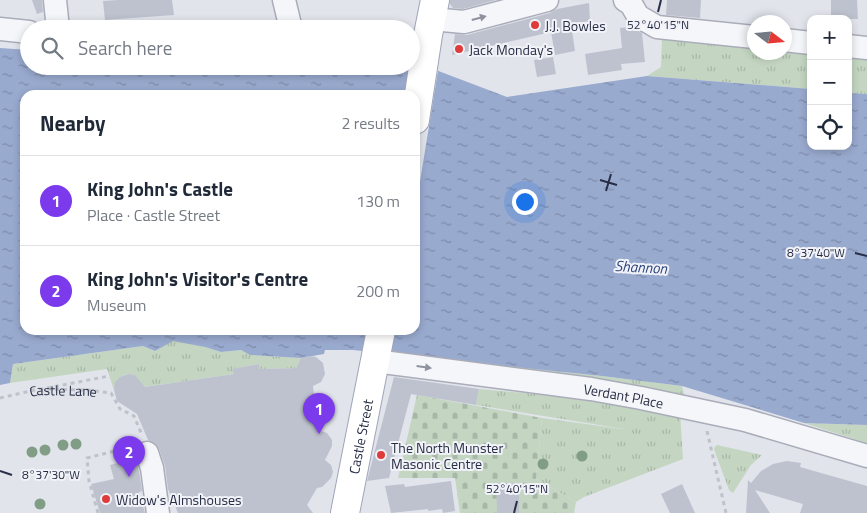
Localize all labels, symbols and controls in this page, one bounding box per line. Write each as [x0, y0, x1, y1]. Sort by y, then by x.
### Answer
one-way arrow [472, 14, 487, 22]
place label: J.J. Bowles [545, 15, 606, 36]
text: 52°40'15"N [627, 15, 689, 34]
north arrow [747, 15, 792, 60]
map controls [807, 15, 852, 150]
button: + [807, 15, 852, 60]
marker: J.J. Bowles [529, 19, 541, 31]
search box [20, 20, 420, 75]
text: Search here [78, 33, 172, 62]
icon: search [38, 34, 66, 62]
place label: Jack Monday's [469, 39, 553, 60]
marker: Jack Monday's [453, 43, 465, 55]
button: − [807, 60, 852, 105]
button: locate [807, 105, 852, 150]
text: Nearby [40, 107, 105, 139]
text: 2 results [341, 111, 400, 135]
text: King John's Castle [87, 174, 233, 203]
text: 1 [52, 189, 60, 213]
text: 130 m [356, 189, 400, 213]
your location [512, 189, 538, 215]
text: Place · Castle Street [87, 203, 220, 227]
text: 8°37'40"W [787, 243, 845, 262]
water label: Shannon [614, 254, 668, 280]
text: King John's Visitor's Centre [87, 264, 308, 293]
text: 2 [52, 279, 60, 303]
text: 200 m [356, 279, 400, 303]
text: Museum [87, 293, 146, 317]
one-way arrow [416, 363, 432, 371]
street label: Castle Lane [27, 378, 98, 402]
street label: Verdant Place [582, 378, 666, 413]
pin: 1 [303, 393, 335, 434]
street label: Castle Street [342, 397, 378, 476]
pin: 2 [113, 436, 145, 477]
place label: The North Munster Masonic Centre [391, 437, 503, 474]
marker: The North Munster Masonic Centre [375, 449, 387, 461]
text: 8°37'30"W [22, 465, 80, 484]
text: 52°40'15"N [486, 479, 548, 498]
place label: Widow's Almshouses [116, 489, 242, 510]
marker: Widow's Almshouses [100, 493, 112, 505]

